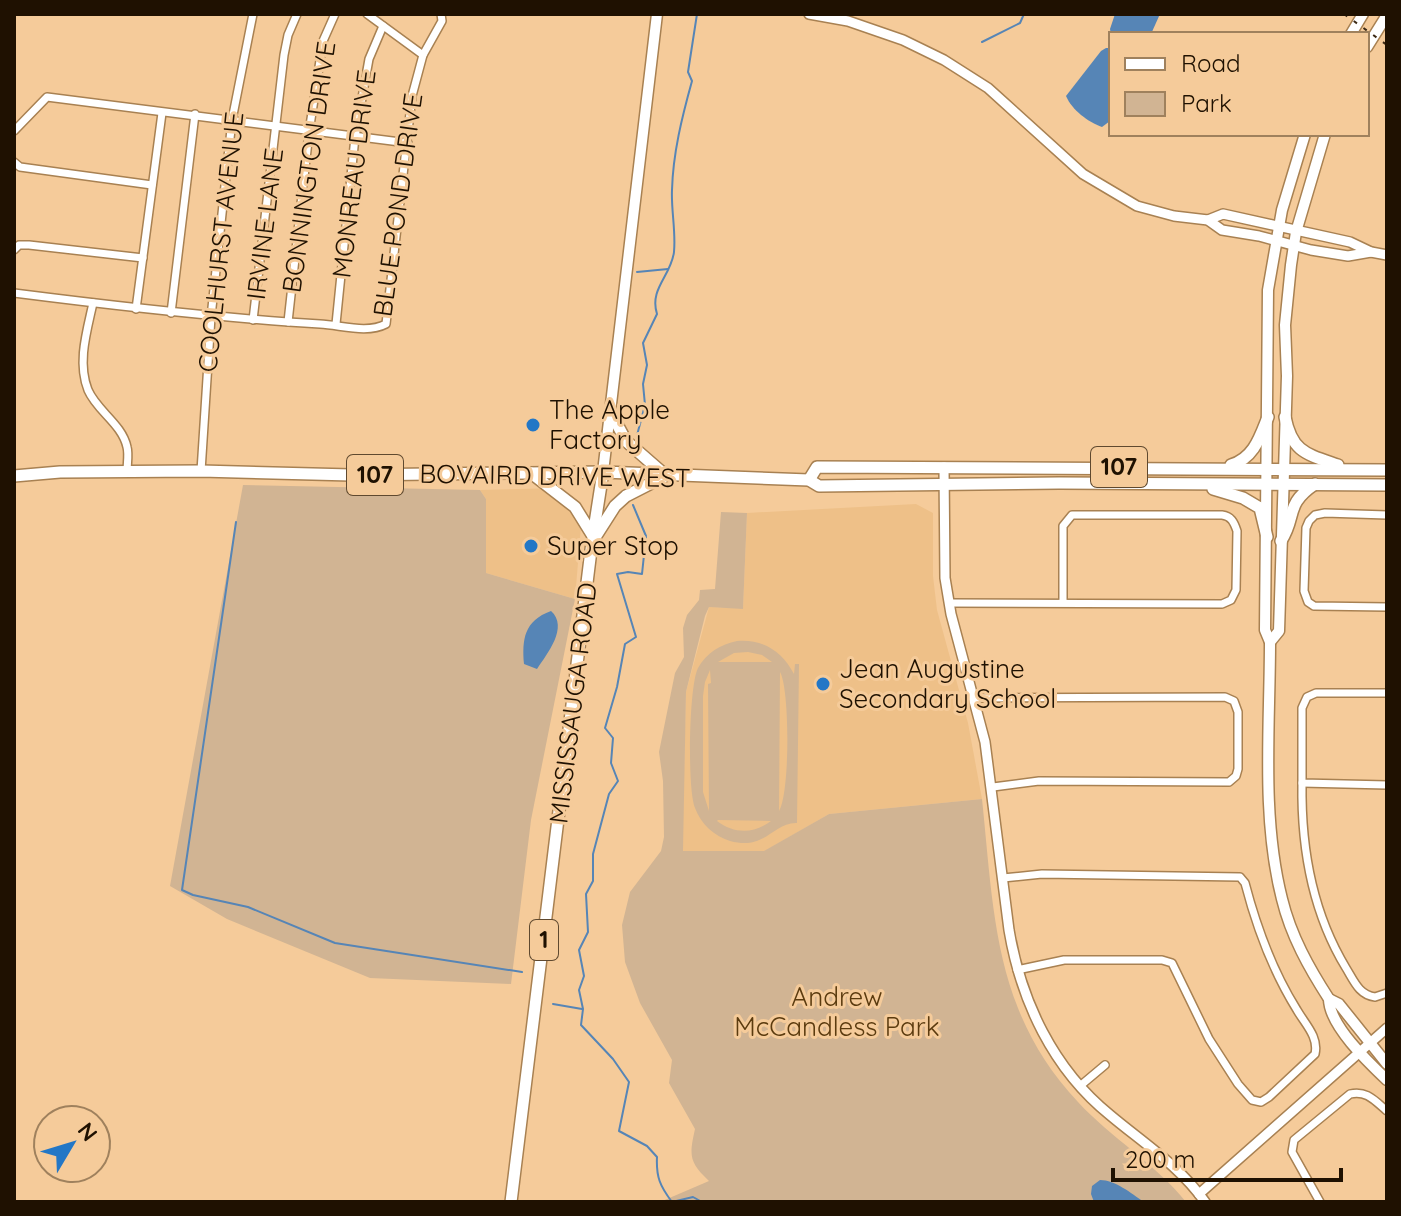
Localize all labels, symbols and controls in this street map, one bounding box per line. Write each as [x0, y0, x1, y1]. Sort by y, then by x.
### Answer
legend [1109, 32, 1369, 136]
street label: BONNINGTON DRIVE [275, 39, 342, 295]
text: Road [1181, 48, 1241, 78]
street label: MONREAU DRIVE [324, 68, 383, 280]
text: Park [1181, 88, 1232, 118]
street label: BLUE POND DRIVE [365, 91, 430, 319]
street label: COOLHURST AVENUE [190, 110, 251, 374]
street label: IRVINE LANE [239, 146, 290, 302]
place label: The Apple Factory [549, 393, 670, 456]
marker: The Apple Factory [524, 416, 542, 434]
road number: 107 [1091, 447, 1147, 487]
road number: 107 [347, 455, 403, 495]
street label: BOVAIRD DRIVE WEST [419, 457, 691, 494]
place label: Super Stop [547, 529, 679, 562]
marker: Super Stop [522, 537, 540, 555]
street label: MISSISSAUGA ROAD [541, 581, 604, 825]
place label: Jean Augustine Secondary School [839, 652, 1056, 715]
marker: Jean Augustine Secondary School [814, 675, 832, 693]
road number: 1 [530, 920, 558, 960]
park label: Andrew McCandless Park [734, 980, 940, 1043]
north arrow [32, 1104, 112, 1184]
text: N [72, 1117, 104, 1147]
scale bar [1113, 1132, 1341, 1182]
text: 200 m [1125, 1144, 1195, 1174]

